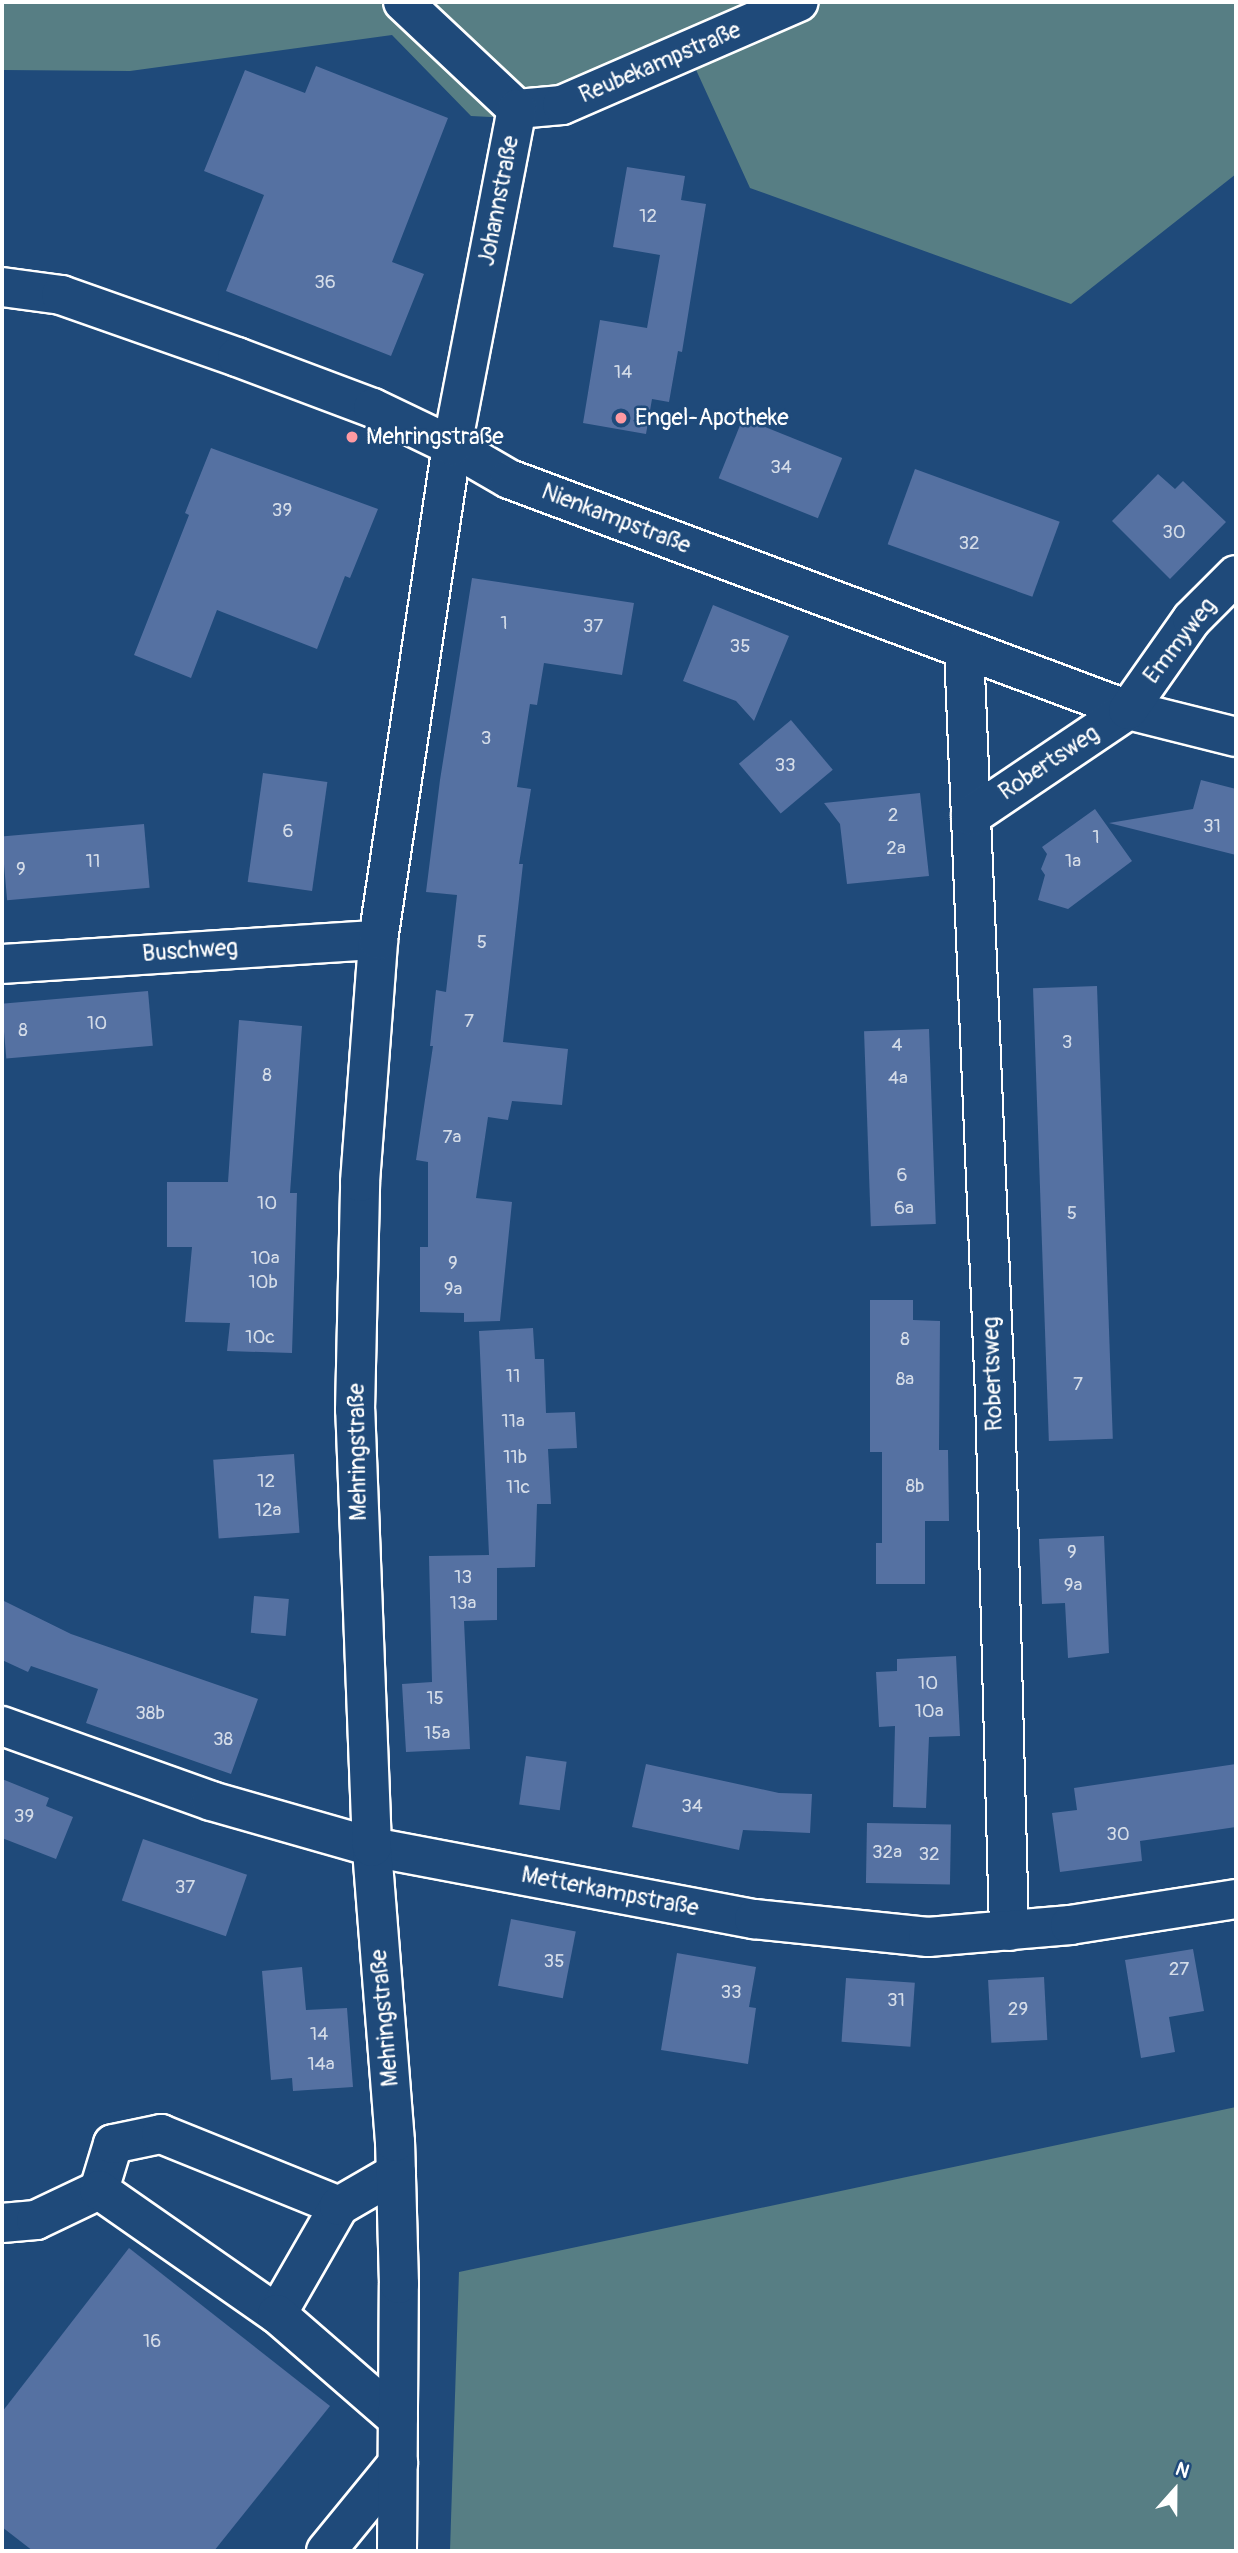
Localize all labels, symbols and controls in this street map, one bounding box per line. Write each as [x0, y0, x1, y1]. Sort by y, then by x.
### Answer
street label: Reubekampstraße [575, 17, 745, 109]
street label: Johannstraße [473, 134, 525, 268]
house number: 12 [639, 206, 657, 228]
house number: 36 [314, 272, 336, 294]
house number: 14 [614, 362, 632, 384]
place label: Engel-Apotheke [635, 404, 789, 432]
marker: Engel-Apotheke [613, 410, 629, 426]
place label: Mehringstraße [366, 423, 504, 451]
marker: Mehringstraße [344, 429, 360, 445]
house number: 34 [770, 457, 792, 479]
street label: Nienkampstraße [538, 478, 694, 560]
house number: 39 [272, 500, 292, 522]
house number: 30 [1162, 522, 1186, 544]
house number: 32 [958, 533, 980, 555]
street label: Emmyweg [1138, 593, 1222, 689]
house number: 1 [500, 613, 508, 635]
house number: 37 [583, 616, 603, 638]
house number: 35 [730, 636, 750, 658]
street label: Robertsweg [994, 720, 1104, 806]
house number: 3 [481, 728, 491, 750]
house number: 33 [774, 755, 796, 777]
house number: 2 [888, 805, 898, 827]
house number: 31 [1203, 816, 1221, 838]
house number: 6 [282, 821, 294, 843]
house number: 1 [1092, 827, 1100, 849]
house number: 2a [886, 838, 906, 860]
house number: 11 [86, 851, 100, 873]
house number: 1a [1065, 851, 1081, 873]
house number: 9 [16, 859, 26, 881]
house number: 5 [477, 932, 487, 954]
street label: Buschweg [141, 934, 239, 968]
house number: 7 [464, 1011, 474, 1033]
house number: 10 [87, 1013, 107, 1035]
house number: 8 [18, 1020, 28, 1042]
house number: 3 [1062, 1032, 1072, 1054]
house number: 4 [891, 1035, 903, 1057]
house number: 8 [262, 1065, 272, 1087]
house number: 4a [888, 1068, 908, 1090]
house number: 7a [443, 1127, 461, 1149]
house number: 6 [896, 1165, 908, 1187]
house number: 10 [257, 1193, 277, 1215]
house number: 6a [894, 1198, 914, 1220]
house number: 5 [1067, 1203, 1077, 1225]
house number: 10a [250, 1248, 280, 1270]
house number: 9 [448, 1253, 458, 1275]
house number: 10b [248, 1272, 278, 1294]
house number: 9a [444, 1279, 462, 1301]
street label: Robertsweg [977, 1316, 1009, 1432]
house number: 10c [245, 1327, 275, 1349]
house number: 8 [900, 1329, 910, 1351]
house number: 11 [506, 1366, 520, 1388]
house number: 8a [896, 1369, 914, 1391]
house number: 7 [1073, 1374, 1083, 1396]
street label: Mehringstraße [343, 1383, 373, 1521]
house number: 11a [501, 1411, 525, 1433]
house number: 11b [503, 1447, 527, 1469]
house number: 12 [257, 1471, 275, 1493]
house number: 8b [906, 1476, 924, 1498]
house number: 11c [506, 1477, 530, 1499]
house number: 12a [255, 1500, 281, 1522]
house number: 9 [1067, 1542, 1077, 1564]
house number: 13 [454, 1567, 472, 1589]
house number: 9a [1064, 1575, 1082, 1597]
house number: 13a [450, 1593, 476, 1615]
house number: 10 [918, 1673, 938, 1695]
house number: 15 [426, 1688, 444, 1710]
house number: 10a [914, 1701, 944, 1723]
house number: 38b [135, 1703, 165, 1725]
house number: 15a [424, 1723, 450, 1745]
house number: 38 [213, 1729, 233, 1751]
house number: 34 [681, 1796, 703, 1818]
house number: 39 [14, 1806, 34, 1828]
house number: 30 [1106, 1824, 1130, 1846]
house number: 32a [872, 1842, 902, 1864]
house number: 32 [918, 1844, 940, 1866]
street label: Metterkampstraße [519, 1861, 701, 1923]
house number: 37 [175, 1877, 195, 1899]
street label: Mehringstraße [365, 1948, 405, 2088]
house number: 35 [544, 1951, 564, 1973]
house number: 27 [1169, 1959, 1189, 1981]
house number: 33 [720, 1982, 742, 2004]
house number: 31 [887, 1990, 905, 2012]
house number: 29 [1008, 1999, 1028, 2021]
house number: 14 [310, 2024, 328, 2046]
house number: 14a [307, 2054, 335, 2076]
house number: 16 [143, 2331, 161, 2353]
north arrow [1140, 2455, 1210, 2525]
text: N [1172, 2457, 1193, 2484]

